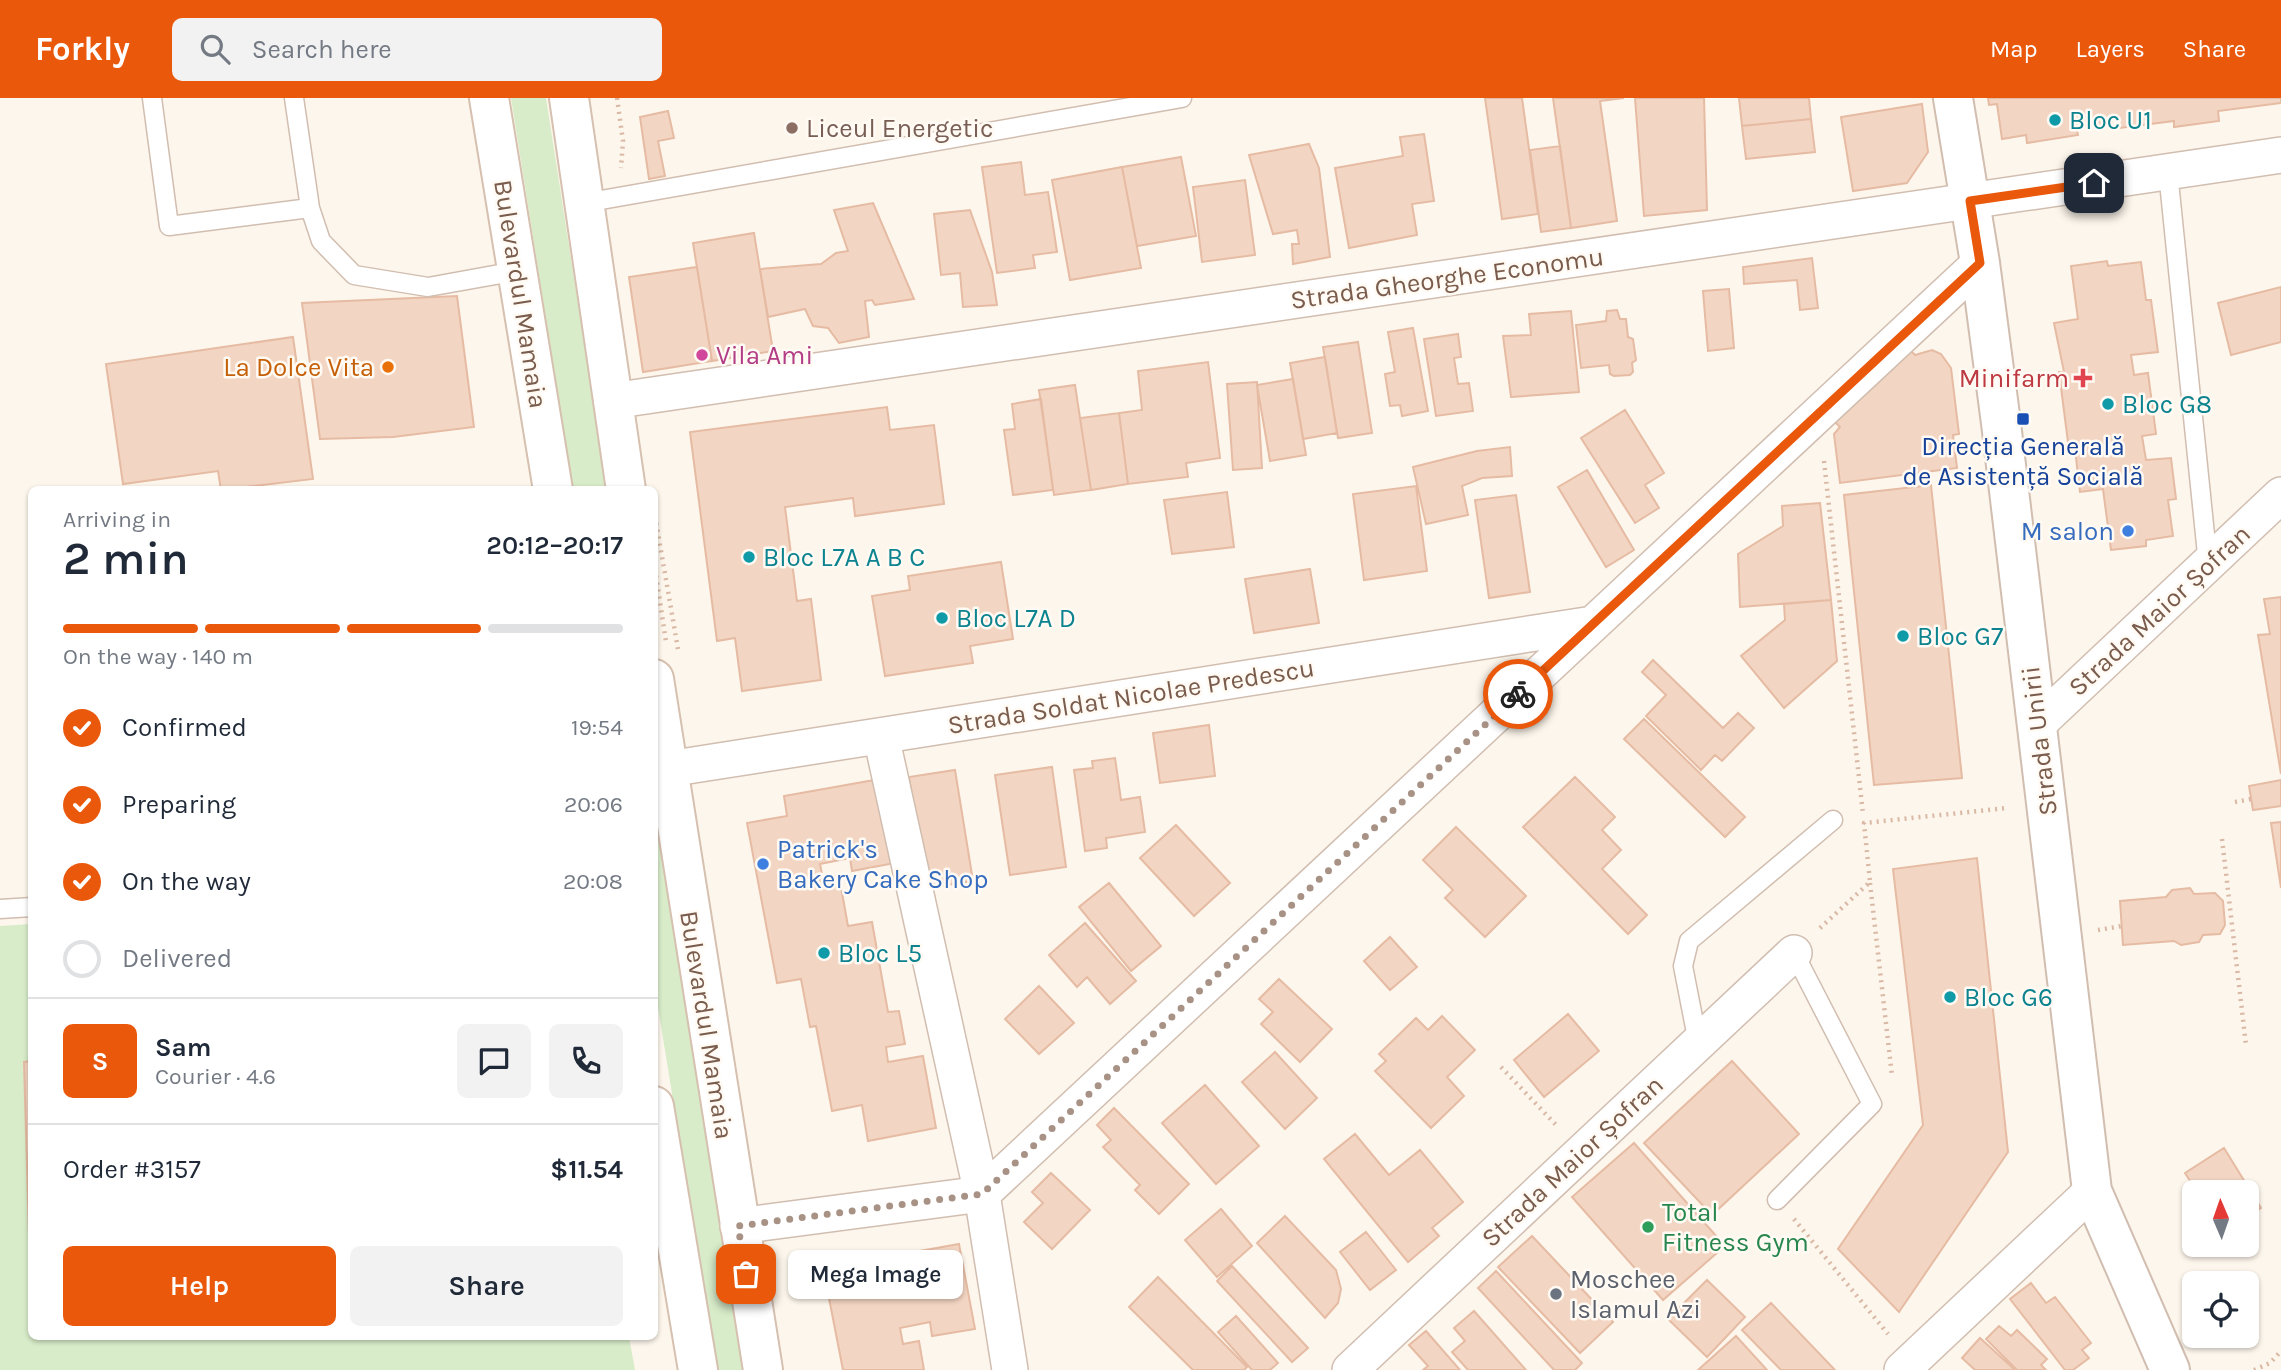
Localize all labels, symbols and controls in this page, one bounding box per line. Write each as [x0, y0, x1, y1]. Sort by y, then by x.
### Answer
search box [172, 18, 662, 81]
text: Forkly [35, 30, 130, 68]
icon: search [196, 30, 234, 68]
text: Search here [252, 34, 392, 65]
text: Map [1990, 35, 2038, 63]
text: Layers [2076, 35, 2145, 63]
text: Share [2183, 35, 2246, 63]
place label: Bloc U1 [2069, 105, 2152, 136]
marker: Bloc U1 [2047, 112, 2063, 128]
place label: Liceul Energetic [806, 113, 993, 144]
marker: Liceul Energetic [784, 120, 800, 136]
pin [2064, 153, 2124, 213]
icon: home [2075, 164, 2113, 202]
street label: Bulevardul Mamaia [487, 178, 554, 411]
street label: Strada Gheorghe Economu [1288, 241, 1606, 316]
place label: Vila Ami [716, 340, 813, 371]
marker: Vila Ami [694, 347, 710, 363]
place label: La Dolce Vita [223, 352, 374, 383]
marker: La Dolce Vita [380, 359, 396, 375]
place label: Minifarm [1959, 363, 2069, 394]
marker: Minifarm [2075, 370, 2091, 386]
place label: Bloc G8 [2122, 389, 2212, 420]
marker: Bloc G8 [2100, 396, 2116, 412]
marker: Direcția Generală de Asistență Socială [2015, 411, 2031, 427]
place label: Direcția Generală de Asistență Socială [1902, 431, 2144, 492]
text: Arriving in [63, 506, 171, 533]
place label: M salon [2021, 516, 2114, 547]
street label: Strada Maior Șofran [2062, 518, 2257, 703]
marker: M salon [2120, 523, 2136, 539]
text: 20:12–20:17 [486, 530, 623, 561]
text: 2 min [63, 532, 189, 586]
place label: Bloc L7A A B C [763, 542, 925, 573]
marker: Bloc L7A A B C [741, 549, 757, 565]
place label: Bloc L7A D [956, 603, 1076, 634]
marker: Bloc L7A D [934, 610, 950, 626]
place label: Bloc G7 [1917, 621, 2003, 652]
marker: Bloc G7 [1895, 628, 1911, 644]
text: On the way · 140 m [63, 643, 253, 670]
street label: Strada Soldat Nicolae Predescu [945, 652, 1317, 741]
courier [1483, 659, 1553, 729]
street label: Strada Unirii [2015, 664, 2064, 817]
icon: bike [1499, 675, 1537, 713]
icon: check [63, 709, 101, 747]
text: Confirmed [122, 712, 247, 743]
text: 19:54 [571, 714, 623, 741]
icon: check [63, 786, 101, 824]
text: Preparing [122, 789, 236, 820]
text: 20:06 [564, 791, 623, 818]
place label: Patrick's Bakery Cake Shop [777, 834, 988, 895]
marker: Patrick's Bakery Cake Shop [755, 856, 771, 872]
icon: check [63, 863, 101, 901]
text: On the way [122, 866, 251, 897]
text: 20:08 [563, 868, 623, 895]
street label: Bulevardul Mamaia [673, 909, 740, 1142]
place label: Bloc L5 [838, 938, 922, 969]
text: Delivered [122, 943, 232, 974]
marker: Bloc L5 [816, 945, 832, 961]
place label: Bloc G6 [1964, 982, 2053, 1013]
marker: Bloc G6 [1942, 989, 1958, 1005]
button: chat [457, 1024, 531, 1098]
button: phone [549, 1024, 623, 1098]
text: Sam [155, 1032, 211, 1063]
text: S [92, 1046, 108, 1077]
text: Courier · 4.6 [155, 1063, 276, 1090]
street label: Strada Maior Șofran [1475, 1069, 1670, 1254]
text: Order #3157 [63, 1154, 201, 1185]
text: $11.54 [550, 1154, 623, 1185]
north arrow [2182, 1180, 2259, 1256]
map controls [2182, 1180, 2259, 1348]
place label: Total Fitness Gym [1662, 1197, 1809, 1258]
marker: Total Fitness Gym [1640, 1219, 1656, 1235]
pin [716, 1244, 776, 1304]
button: Help [63, 1246, 336, 1326]
button: Share [350, 1246, 623, 1326]
callout: Mega Image [788, 1250, 963, 1298]
icon: bag [727, 1255, 765, 1293]
text: Mega Image [810, 1261, 941, 1288]
place label: Moschee Islamul Azi [1570, 1264, 1701, 1325]
button: locate [2182, 1271, 2259, 1348]
marker: Moschee Islamul Azi [1548, 1286, 1564, 1302]

